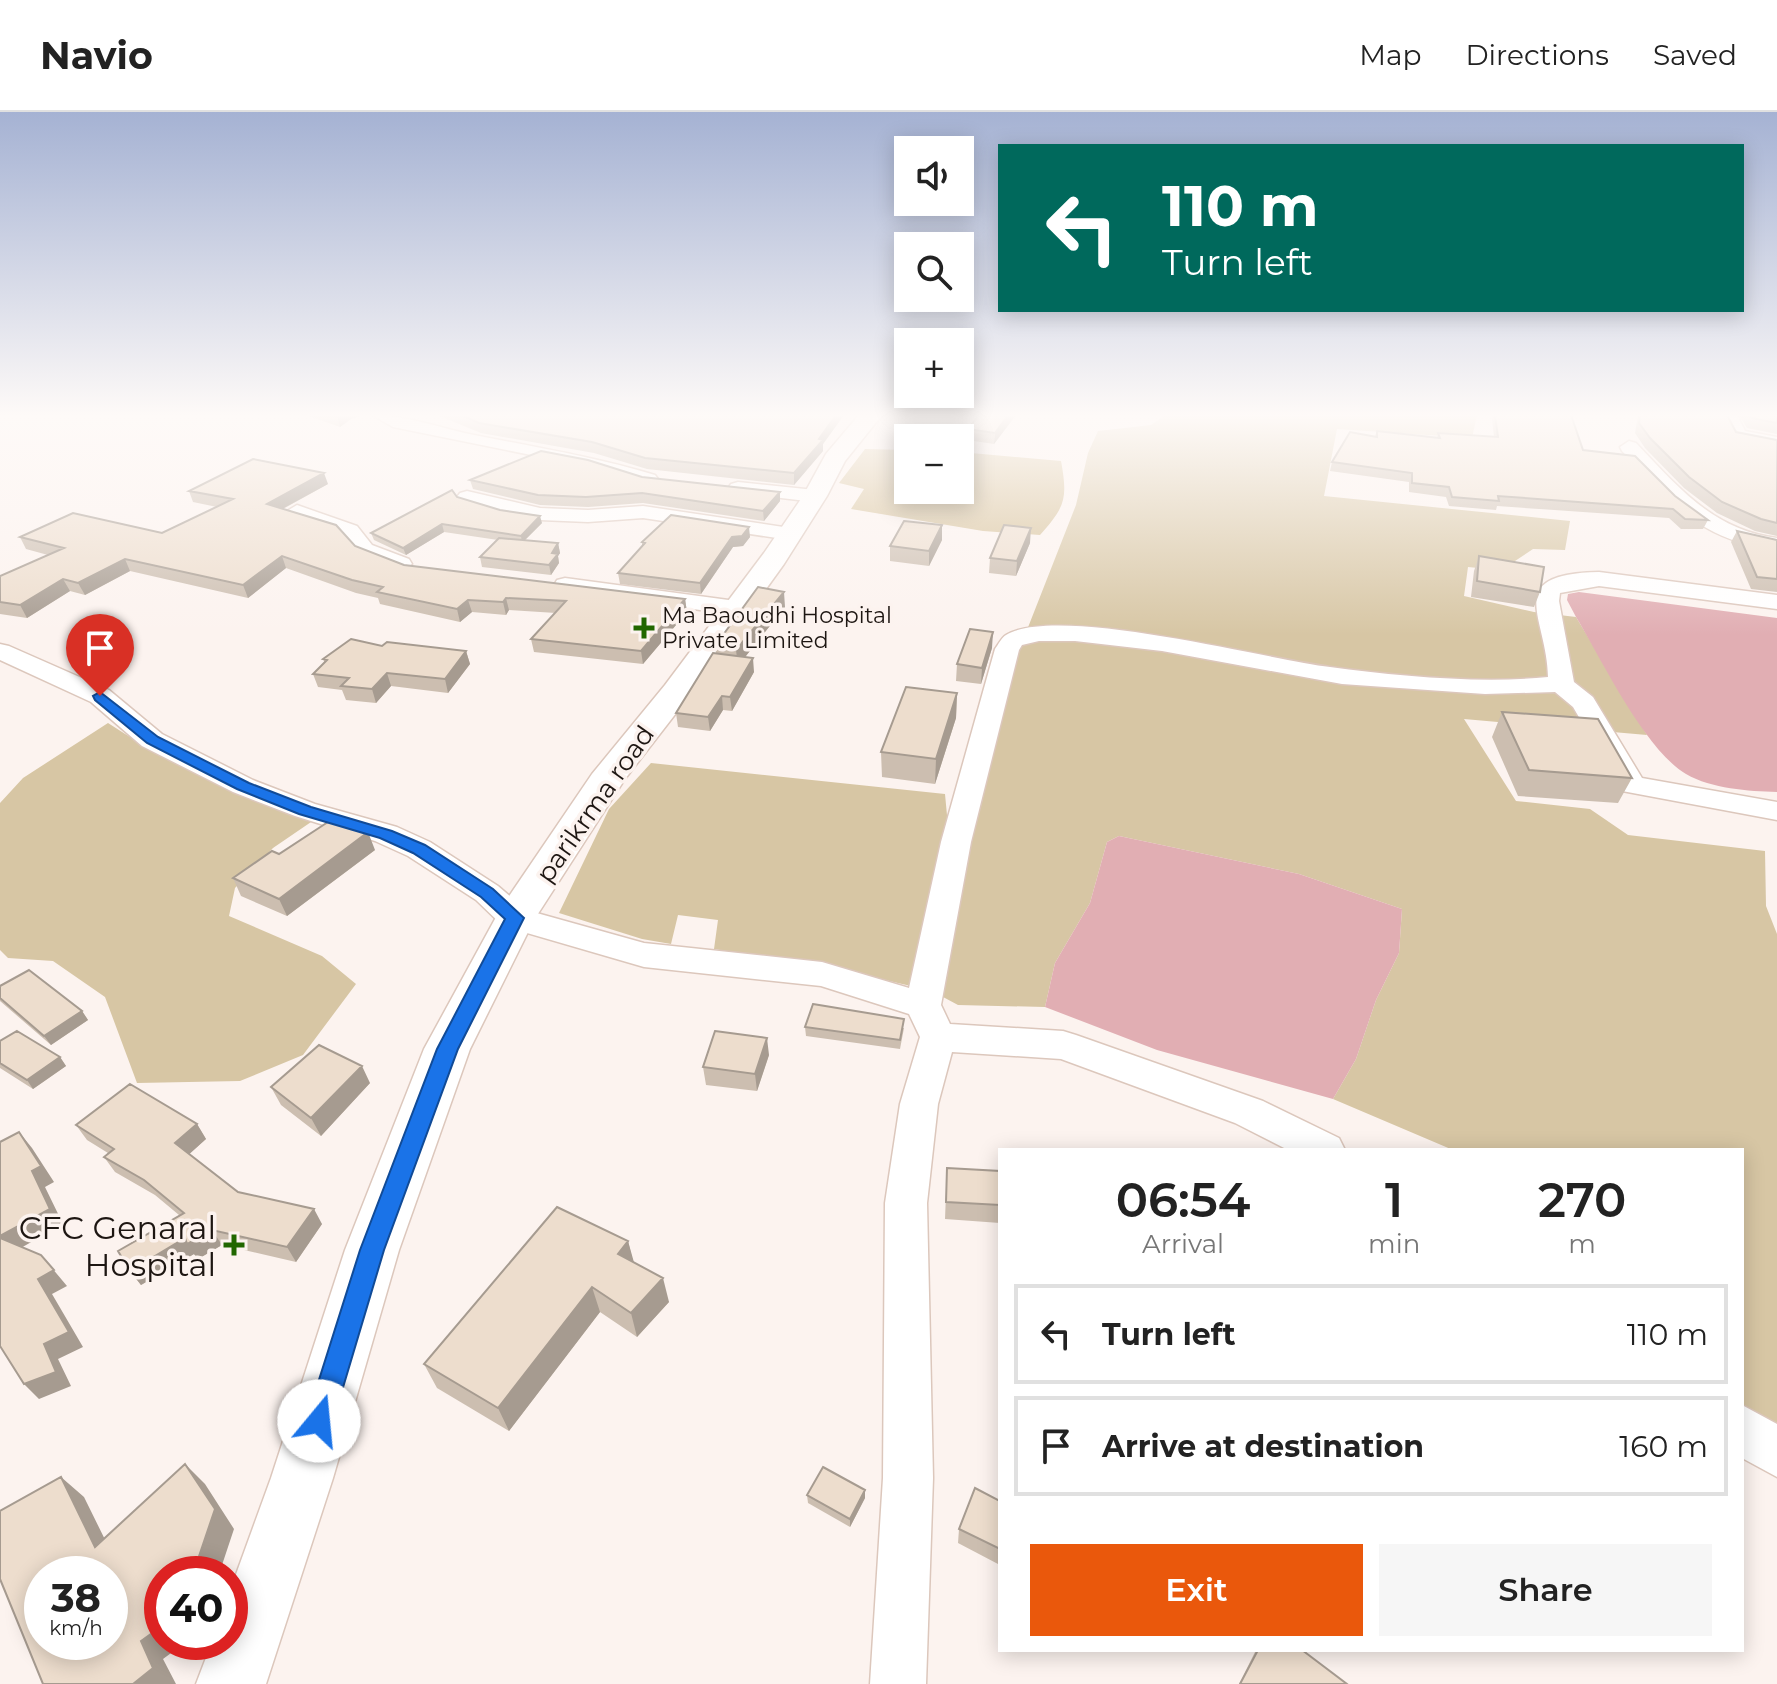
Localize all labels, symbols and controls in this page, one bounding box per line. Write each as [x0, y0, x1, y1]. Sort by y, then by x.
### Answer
text: Navio [40, 32, 153, 79]
text: Map [1359, 38, 1421, 72]
text: Directions [1465, 38, 1609, 72]
text: Saved [1653, 38, 1737, 72]
map controls [894, 136, 974, 504]
button: sound [894, 136, 974, 216]
text: 110 m [1162, 172, 1319, 240]
icon: left [1030, 176, 1134, 280]
button: search [894, 232, 974, 312]
text: Turn left [1162, 240, 1313, 284]
button: + [894, 328, 974, 408]
button: − [894, 424, 974, 504]
place label: Ma Baoudhi Hospital Private Limited [662, 602, 892, 654]
pin [66, 614, 134, 696]
marker: Ma Baoudhi Hospital Private Limited [633, 617, 655, 639]
icon: arrive [78, 626, 122, 670]
street label: parikrma road [529, 719, 661, 889]
text: 06:54 [1116, 1171, 1250, 1229]
text: 1 [1385, 1171, 1403, 1229]
text: 270 [1538, 1171, 1626, 1229]
place label: CFC Genaral Hospital [19, 1208, 216, 1284]
text: Arrival [1142, 1228, 1224, 1260]
text: min [1368, 1228, 1420, 1260]
text: m [1568, 1228, 1596, 1260]
marker: CFC Genaral Hospital [223, 1234, 245, 1256]
icon: left [1034, 1312, 1078, 1356]
text: Turn left [1102, 1316, 1235, 1353]
text: 110 m [1627, 1316, 1708, 1353]
position arrow [277, 1379, 361, 1463]
icon: arrive [1034, 1424, 1078, 1468]
text: Arrive at destination [1102, 1428, 1424, 1465]
text: 160 m [1619, 1428, 1708, 1465]
button: Exit [1030, 1544, 1363, 1636]
button: Share [1379, 1544, 1712, 1636]
speed limit sign: 40 [144, 1556, 248, 1660]
text: 38 [51, 1573, 101, 1622]
text: km/h [49, 1616, 103, 1640]

